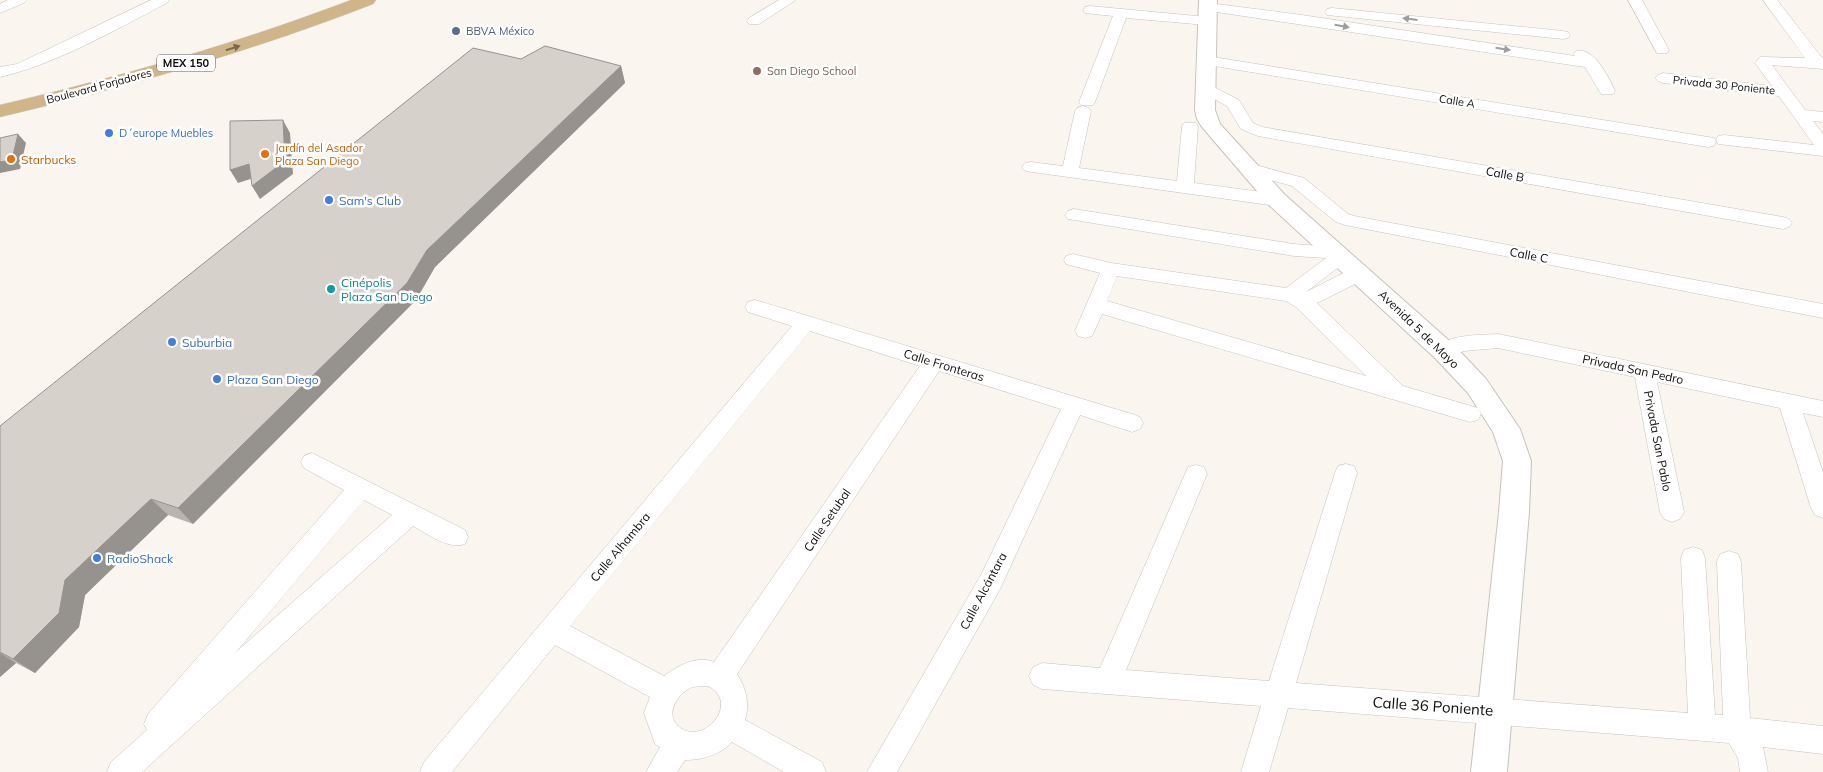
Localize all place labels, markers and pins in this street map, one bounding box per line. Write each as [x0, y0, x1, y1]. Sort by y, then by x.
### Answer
place label: BBVA México [466, 24, 534, 38]
marker: BBVA México [450, 25, 462, 37]
place label: San Diego School [767, 64, 856, 78]
marker: San Diego School [751, 65, 763, 77]
place label: D´europe Muebles [119, 126, 213, 140]
marker: D´europe Muebles [103, 127, 115, 139]
place label: Jardín del Asador Plaza San Diego [275, 141, 363, 168]
marker: Jardín del Asador Plaza San Diego [259, 148, 271, 160]
place label: Starbucks [21, 152, 76, 167]
marker: Starbucks [5, 153, 17, 165]
place label: Sam's Club [339, 193, 401, 208]
marker: Sam's Club [323, 194, 335, 206]
place label: Cinépolis Plaza San Diego [341, 275, 433, 304]
marker: Cinépolis Plaza San Diego [325, 283, 337, 295]
place label: Suburbia [182, 335, 232, 350]
marker: Suburbia [166, 336, 178, 348]
place label: Plaza San Diego [227, 372, 319, 387]
marker: Plaza San Diego [211, 373, 223, 385]
place label: RadioShack [107, 551, 174, 566]
marker: RadioShack [91, 552, 103, 564]

